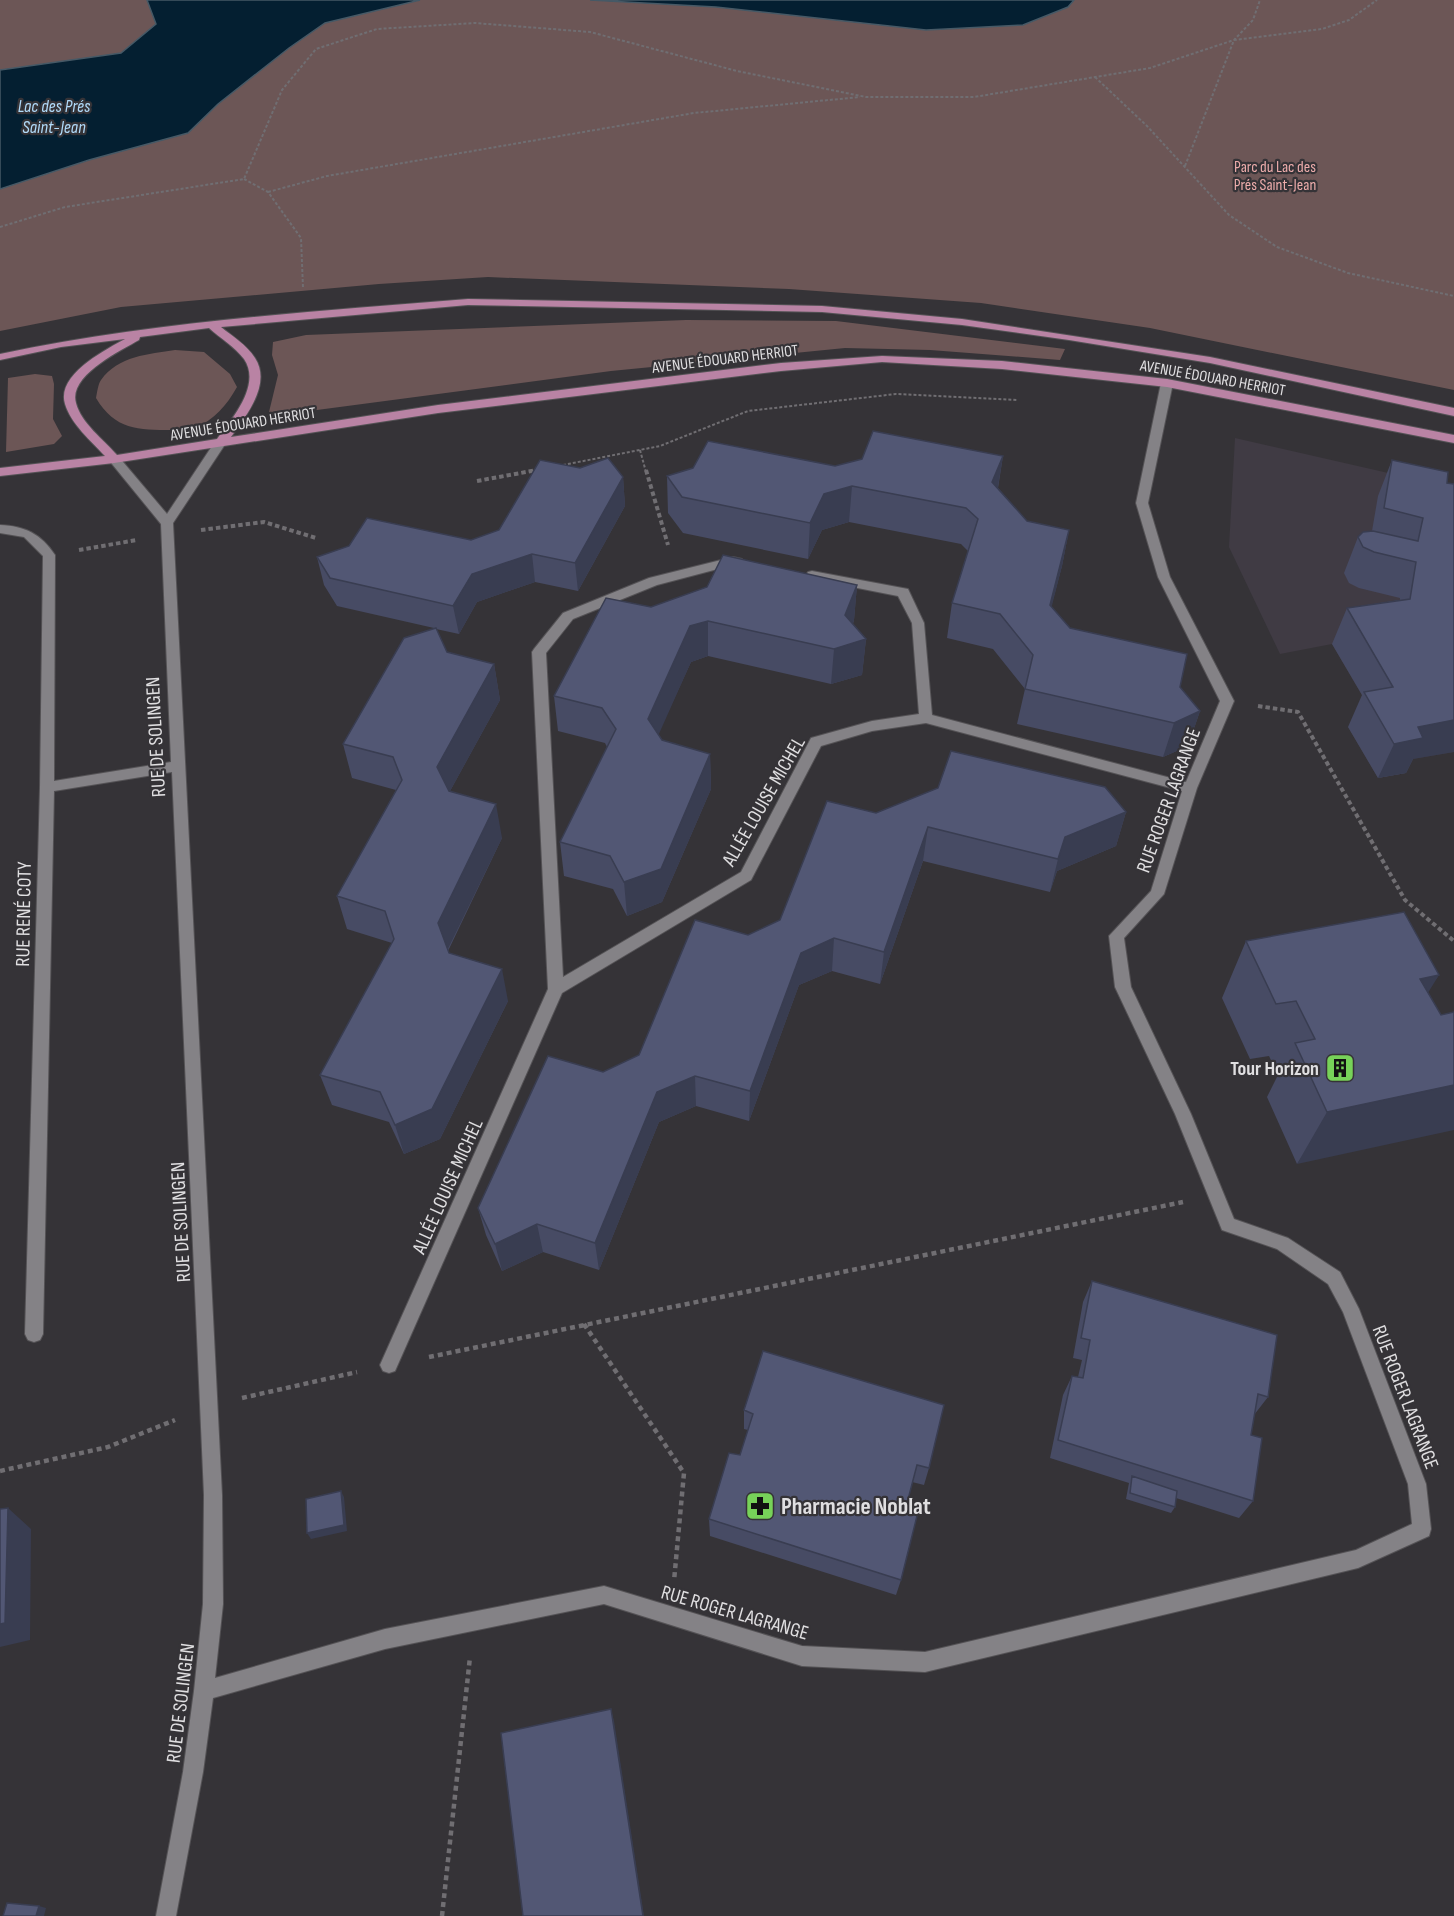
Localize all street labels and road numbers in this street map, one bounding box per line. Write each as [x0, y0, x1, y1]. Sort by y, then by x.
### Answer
street label: AVENUE ÉDOUARD HERRIOT [650, 341, 800, 378]
street label: AVENUE ÉDOUARD HERRIOT [1138, 356, 1287, 401]
street label: AVENUE ÉDOUARD HERRIOT [168, 404, 318, 446]
street label: RUE DE SOLINGEN [141, 676, 171, 798]
street label: RUE ROGER LAGRANGE [1132, 725, 1206, 876]
street label: ALLÉE LOUISE MICHEL [717, 732, 811, 871]
street label: RUE RENÉ COTY [11, 861, 37, 967]
street label: ALLÉE LOUISE MICHEL [407, 1115, 489, 1259]
street label: RUE DE SOLINGEN [166, 1161, 196, 1283]
street label: RUE ROGER LAGRANGE [1367, 1322, 1444, 1473]
street label: RUE ROGER LAGRANGE [658, 1580, 811, 1645]
street label: RUE DE SOLINGEN [162, 1642, 200, 1764]

